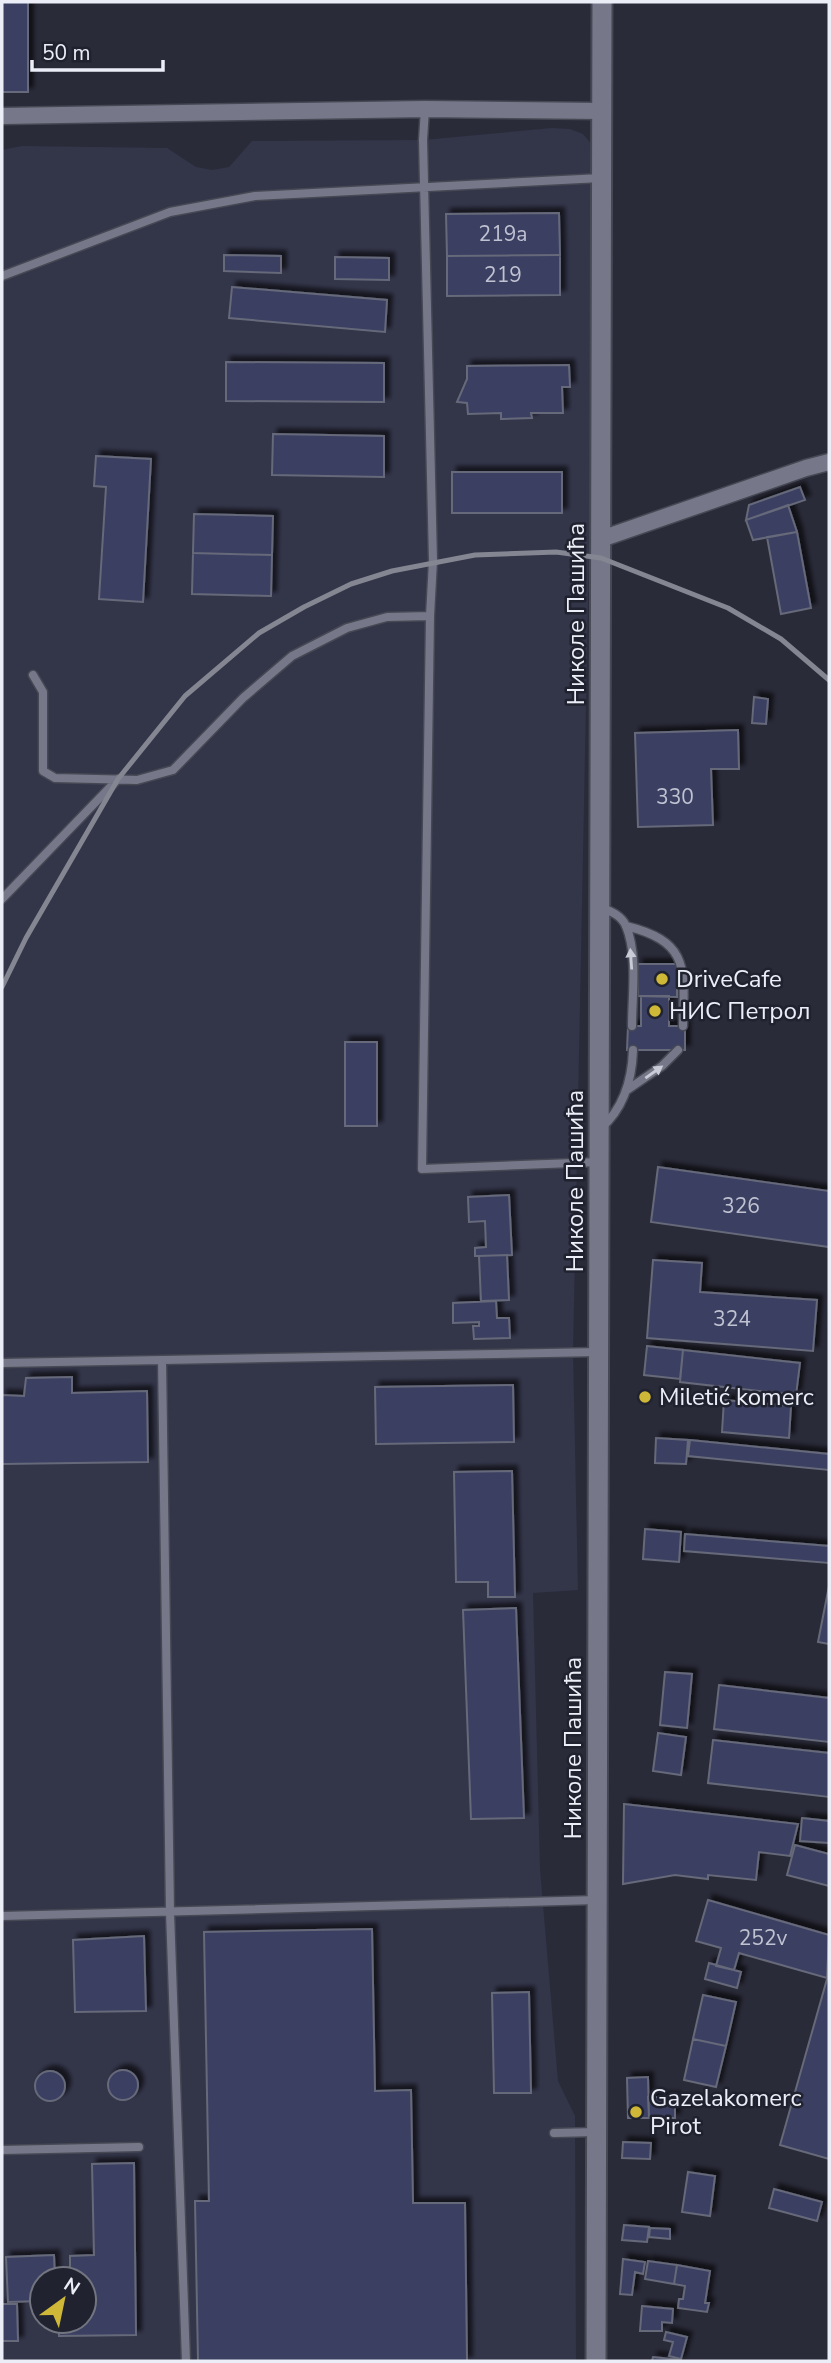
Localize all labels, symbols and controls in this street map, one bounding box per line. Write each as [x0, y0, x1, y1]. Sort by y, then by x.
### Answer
scale bar [32, 28, 163, 72]
text: 50 m [42, 39, 91, 67]
house number: 219a [479, 220, 527, 248]
house number: 219 [484, 261, 522, 289]
street label: Николе Пашића [560, 523, 592, 705]
house number: 330 [656, 783, 694, 811]
one-way arrow [625, 948, 636, 970]
place label: DriveCafe [676, 963, 782, 995]
marker: DriveCafe [654, 971, 670, 987]
place label: НИС Петрол [669, 995, 811, 1027]
marker: НИС Петрол [647, 1003, 663, 1019]
one-way arrow [645, 1065, 663, 1079]
street label: Николе Пашића [559, 1090, 591, 1272]
house number: 326 [722, 1192, 760, 1220]
house number: 324 [713, 1305, 751, 1333]
place label: Miletić komerc [659, 1381, 814, 1413]
marker: Miletić komerc [637, 1389, 653, 1405]
street label: Николе Пашића [557, 1657, 589, 1839]
house number: 252v [739, 1924, 787, 1952]
place label: Gazelakomerc Pirot [650, 2082, 802, 2142]
marker: Gazelakomerc Pirot [628, 2104, 644, 2120]
north arrow [28, 2265, 98, 2335]
text: N [59, 2272, 85, 2301]

